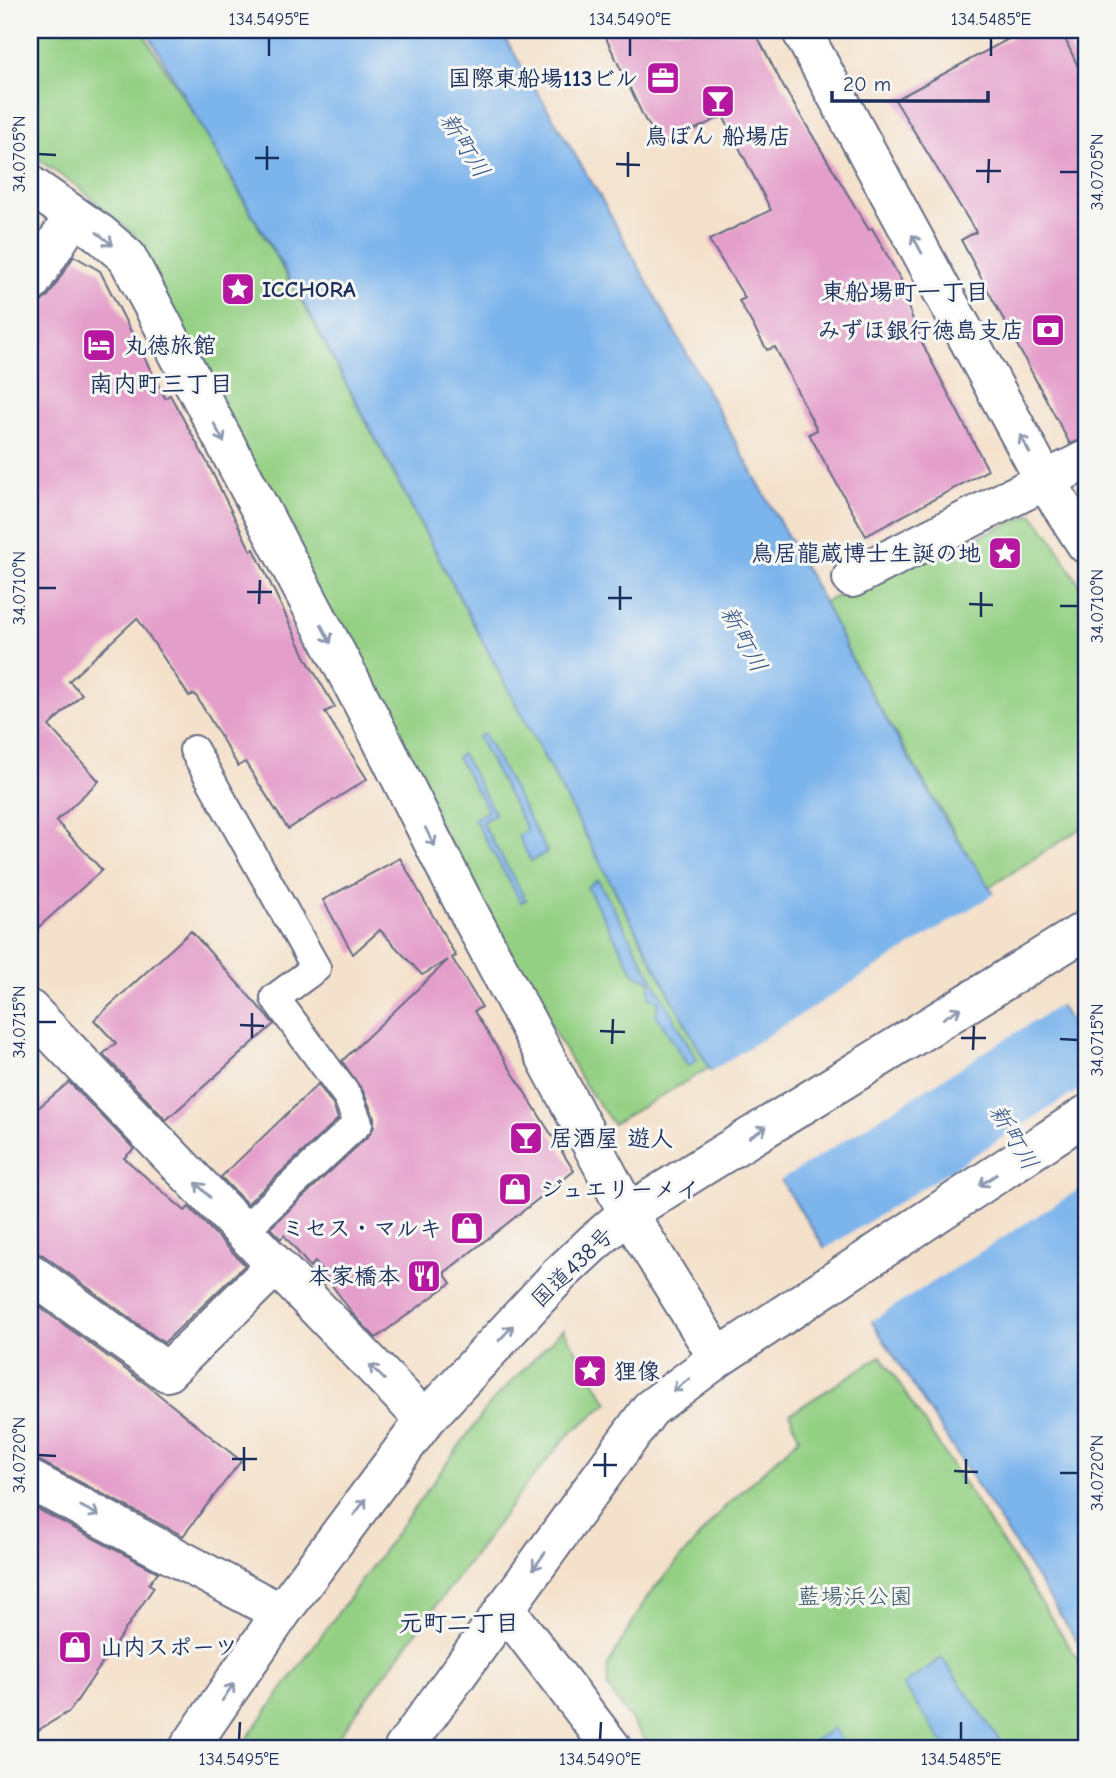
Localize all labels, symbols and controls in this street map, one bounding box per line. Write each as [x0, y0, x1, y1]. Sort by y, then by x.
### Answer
text: 134.5495°E [229, 9, 310, 30]
text: 134.5490°E [589, 9, 671, 30]
text: 134.5485°E [951, 9, 1031, 30]
office icon: 国際東船場113ビル [644, 59, 682, 97]
scale bar [832, 60, 988, 104]
place label: 国際東船場113ビル [448, 65, 638, 92]
text: 20 m [843, 72, 891, 96]
bar icon: 鳥ぼん 船場店 [699, 82, 737, 120]
water label: 新町川 [434, 107, 496, 183]
text: 34.0705°N [9, 115, 30, 193]
place label: 鳥ぼん 船場店 [645, 123, 791, 150]
text: 34.0705°N [1087, 133, 1108, 211]
one-way arrow [96, 231, 114, 247]
one-way arrow [910, 234, 923, 255]
place icon: ICCHORA [219, 270, 257, 308]
place label: ICCHORA [262, 276, 356, 303]
district label: 東船場町一丁目 [821, 278, 989, 306]
bank icon: みずほ銀行徳島支店 [1029, 311, 1067, 349]
place label: みずほ銀行徳島支店 [817, 317, 1024, 344]
hotel icon: 丸徳旅館 [80, 326, 118, 364]
place label: 丸徳旅館 [124, 332, 216, 359]
district label: 南内町三丁目 [89, 370, 233, 398]
one-way arrow [213, 423, 227, 443]
one-way arrow [1018, 434, 1031, 455]
place icon: 鳥居龍蔵博士生誕の地 [986, 534, 1024, 572]
place label: 鳥居龍蔵博士生誕の地 [751, 540, 981, 567]
text: 34.0710°N [9, 551, 30, 625]
text: 34.0710°N [1087, 569, 1108, 643]
water label: 新町川 [715, 601, 773, 677]
one-way arrow [319, 624, 333, 644]
one-way arrow [424, 826, 438, 846]
text: 34.0715°N [9, 985, 30, 1059]
text: 34.0715°N [1087, 1003, 1108, 1077]
one-way arrow [941, 1005, 961, 1019]
water label: 新町川 [983, 1099, 1045, 1175]
bar icon: 居酒屋 遊人 [507, 1119, 545, 1157]
one-way arrow [747, 1124, 767, 1138]
place label: 居酒屋 遊人 [550, 1125, 673, 1152]
shop icon: ジュエリーメイ [496, 1170, 534, 1208]
one-way arrow [979, 1173, 999, 1187]
place label: ジュエリーメイ [540, 1176, 699, 1203]
one-way arrow [194, 1182, 211, 1199]
shop icon: ミセス・マルキ [448, 1209, 486, 1247]
place label: ミセス・マルキ [281, 1215, 442, 1242]
street label: 国道438号 [526, 1222, 619, 1313]
restaurant icon: 本家橋本 [405, 1257, 443, 1295]
place label: 本家橋本 [308, 1263, 400, 1290]
one-way arrow [498, 1324, 514, 1342]
place icon: 狸像 [571, 1352, 609, 1390]
place label: 狸像 [614, 1358, 660, 1385]
one-way arrow [369, 1364, 386, 1381]
one-way arrow [672, 1378, 691, 1392]
text: 34.0720°N [9, 1417, 30, 1493]
text: 34.0720°N [1087, 1435, 1108, 1511]
one-way arrow [353, 1498, 368, 1517]
one-way arrow [79, 1505, 100, 1519]
one-way arrow [532, 1551, 547, 1570]
park label: 藍場浜公園 [798, 1583, 913, 1610]
district label: 元町二丁目 [399, 1609, 519, 1637]
shop icon: 山内スポーツ [56, 1628, 94, 1666]
place label: 山内スポーツ [100, 1634, 238, 1661]
one-way arrow [220, 1683, 235, 1702]
text: 134.5495°E [199, 1749, 280, 1770]
text: 134.5490°E [559, 1749, 641, 1770]
text: 134.5485°E [921, 1749, 1001, 1770]

